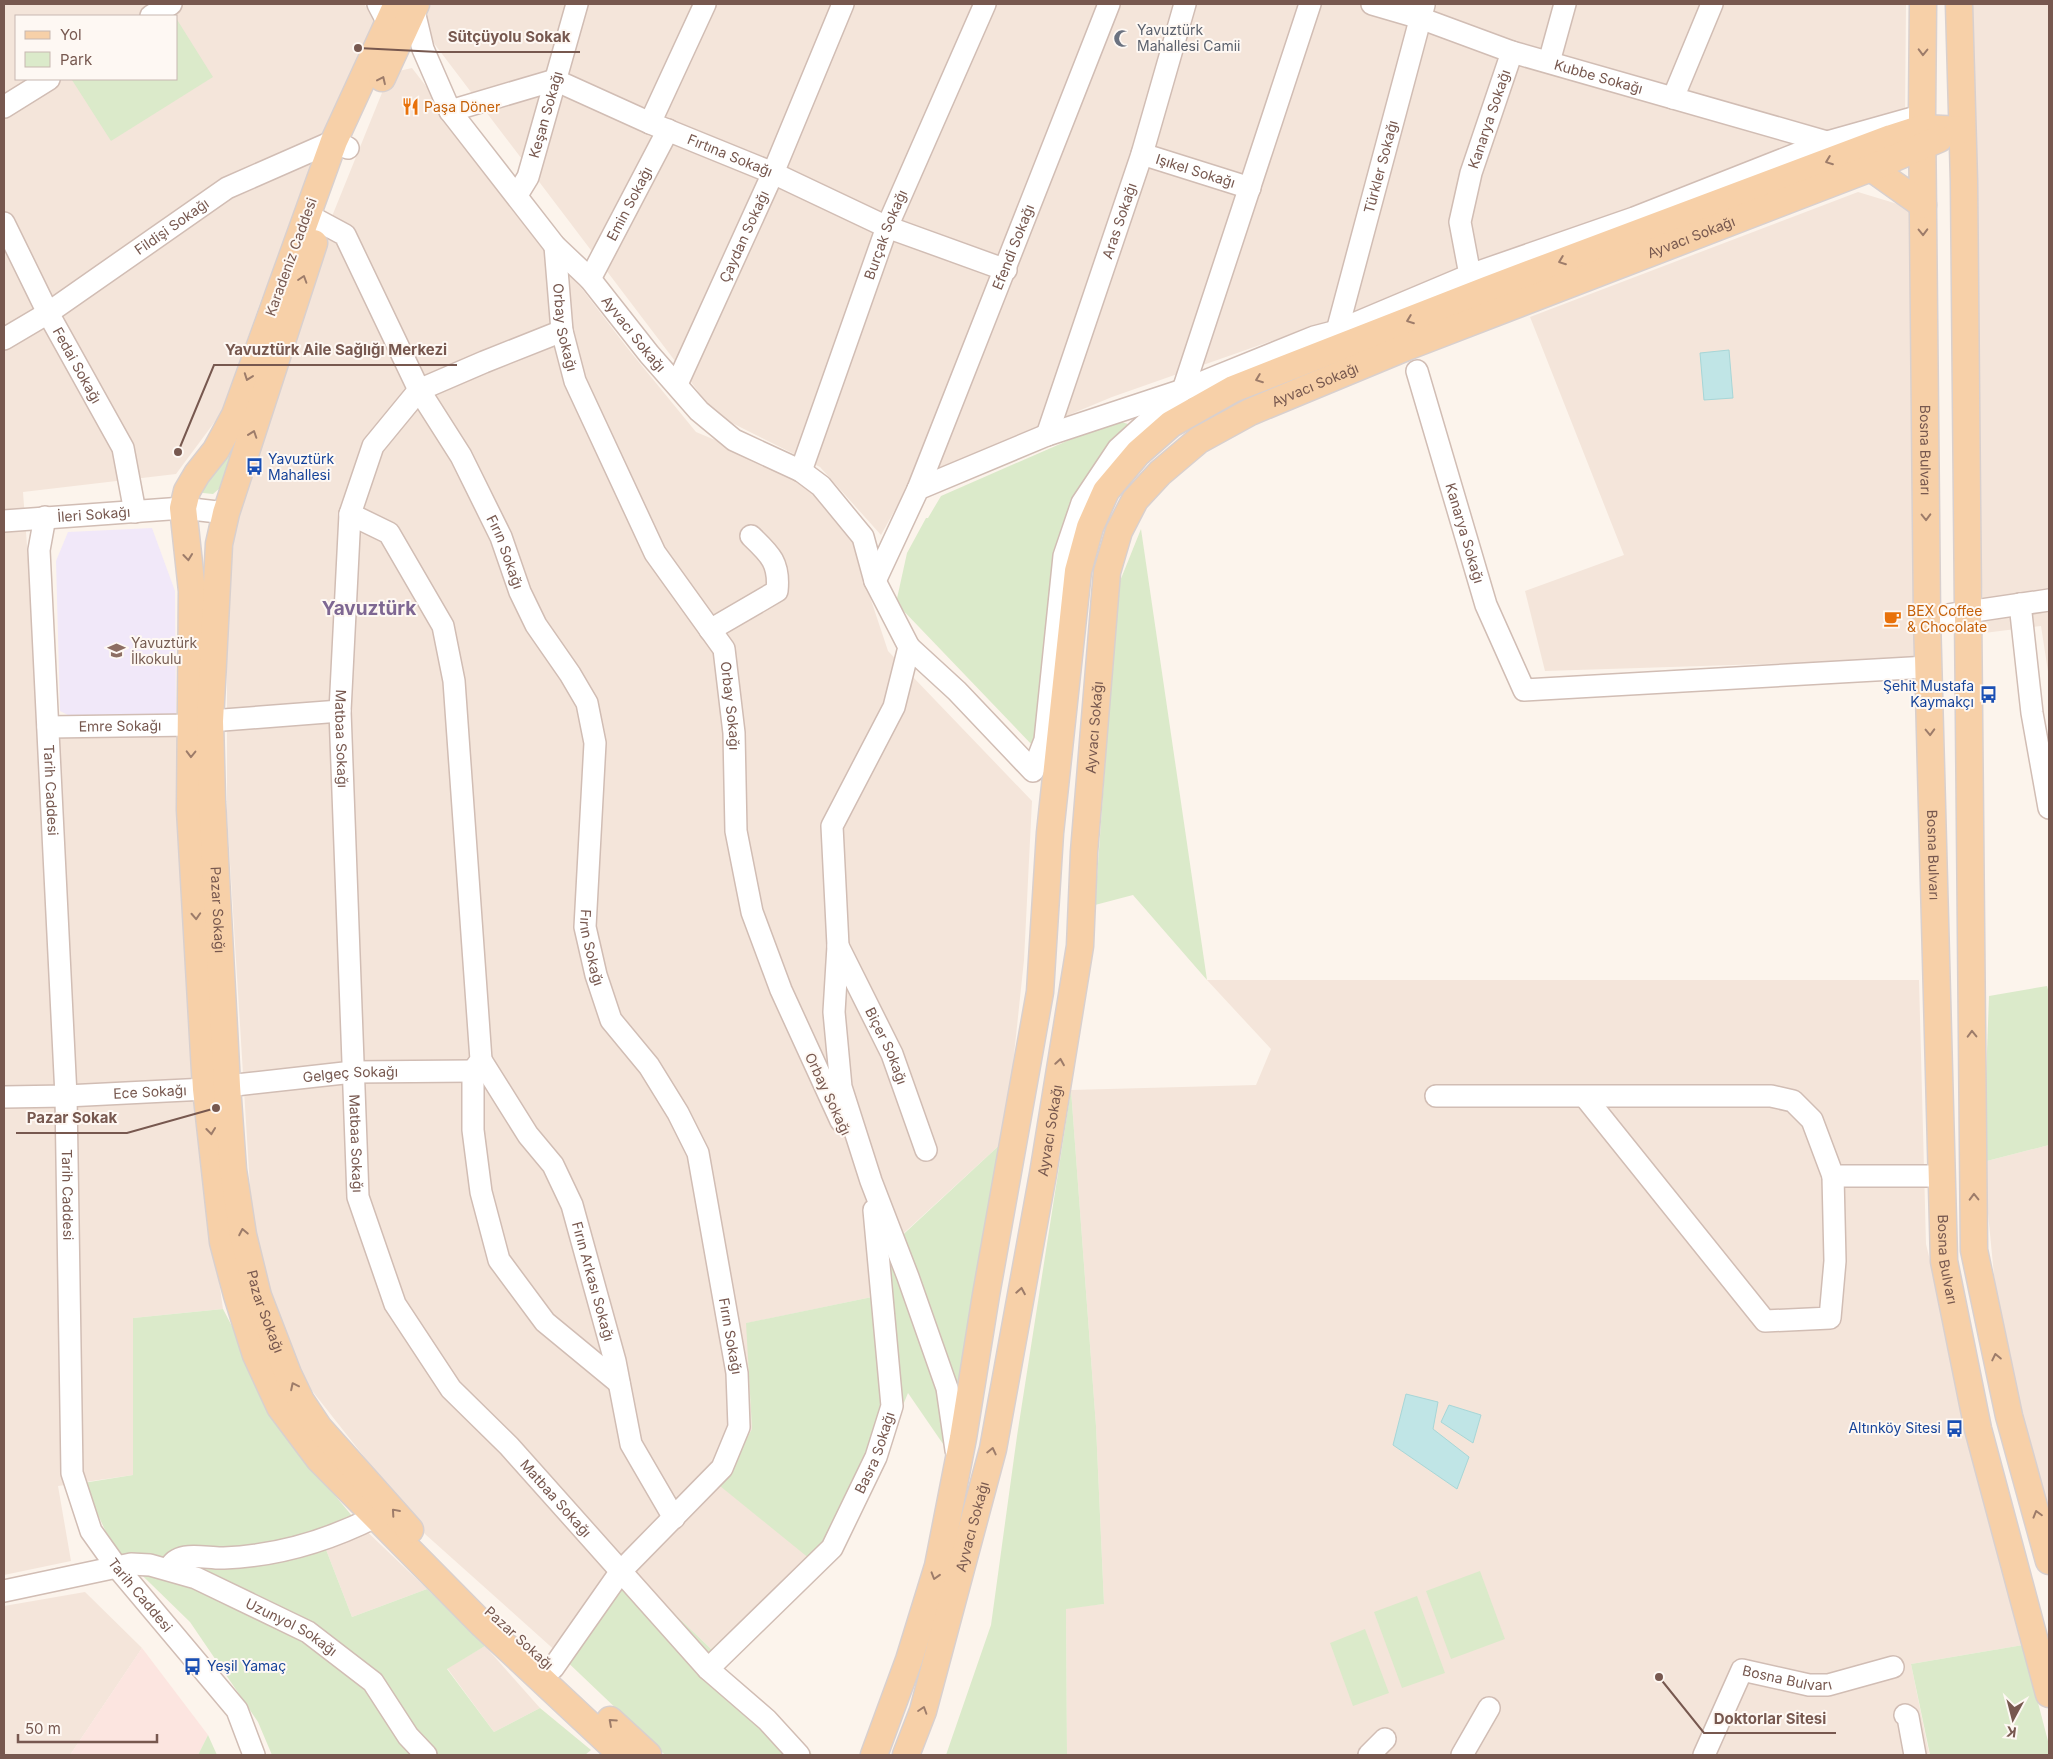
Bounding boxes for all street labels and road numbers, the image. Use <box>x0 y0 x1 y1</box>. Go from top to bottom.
street label: Kubbe Sokağı <box>1552 55 1645 97</box>
street label: Kanarya Sokağı <box>1464 67 1513 171</box>
street label: Keşan Sokağı <box>525 69 566 160</box>
street label: Türkler Sokağı <box>1360 118 1401 215</box>
street label: Fırtına Sokağı <box>685 130 775 180</box>
street label: Işıkel Sokağı <box>1154 150 1237 191</box>
street label: Emin Sokağı <box>603 164 655 243</box>
street label: Aras Sokağı <box>1098 181 1140 261</box>
street label: Burçak Sokağı <box>860 187 910 282</box>
street label: Çaydan Sokağı <box>715 188 772 285</box>
street label: Fildişi Sokağı <box>131 194 212 258</box>
street label: Karadeniz Caddesi <box>261 195 320 318</box>
street label: Efendi Sokağı <box>988 202 1037 292</box>
street label: Ayvacı Sokağı <box>1645 212 1737 261</box>
street label: Orbay Sokağı <box>550 282 581 373</box>
street label: Ayvacı Sokağı <box>598 292 669 375</box>
street label: Fedai Sokağı <box>50 324 105 406</box>
street label: Ayvacı Sokağı <box>1269 359 1361 410</box>
street label: Bosna Bulvarı <box>1917 405 1935 495</box>
street label: Kanarya Sokağı <box>1442 481 1488 585</box>
street label: İleri Sokağı <box>57 503 131 525</box>
street label: Fırın Sokağı <box>483 512 527 591</box>
street label: Orbay Sokağı <box>718 660 743 750</box>
street label: Ayvacı Sokağı <box>1081 681 1106 774</box>
street label: Matbaa Sokağı <box>332 689 352 788</box>
street label: Emre Sokağı <box>78 716 161 735</box>
street label: Tarih Caddesi <box>41 744 62 836</box>
street label: Bosna Bulvarı <box>1924 809 1943 900</box>
street label: Pazar Sokağı <box>207 866 229 953</box>
street label: Fırın Sokağı <box>577 909 608 988</box>
street label: Biçer Sokağı <box>862 1004 911 1087</box>
street label: Orbay Sokağı <box>802 1050 855 1138</box>
street label: Gelgeç Sokağı <box>302 1063 398 1086</box>
street label: Ece Sokağı <box>113 1081 187 1102</box>
street label: Ayvacı Sokağı <box>1034 1083 1065 1177</box>
street label: Matbaa Sokağı <box>346 1094 367 1193</box>
street label: Tarih Caddesi <box>59 1149 77 1241</box>
street label: Bosna Bulvarı <box>1935 1214 1962 1306</box>
street label: Fırın Arkası Sokağı <box>569 1220 618 1343</box>
street label: Pazar Sokağı <box>244 1268 288 1355</box>
street label: Fırın Sokağı <box>716 1296 746 1376</box>
street label: Basra Sokağı <box>851 1410 898 1496</box>
street label: Matbaa Sokağı <box>517 1456 595 1540</box>
street label: Ayvacı Sokağı <box>952 1480 992 1573</box>
street label: Tarih Caddesi <box>105 1554 176 1635</box>
street label: Uzunyol Sokağı <box>243 1594 341 1659</box>
street label: Pazar Sokağı <box>482 1602 557 1673</box>
street label: Bosna Bulvarı <box>1741 1661 1834 1693</box>

